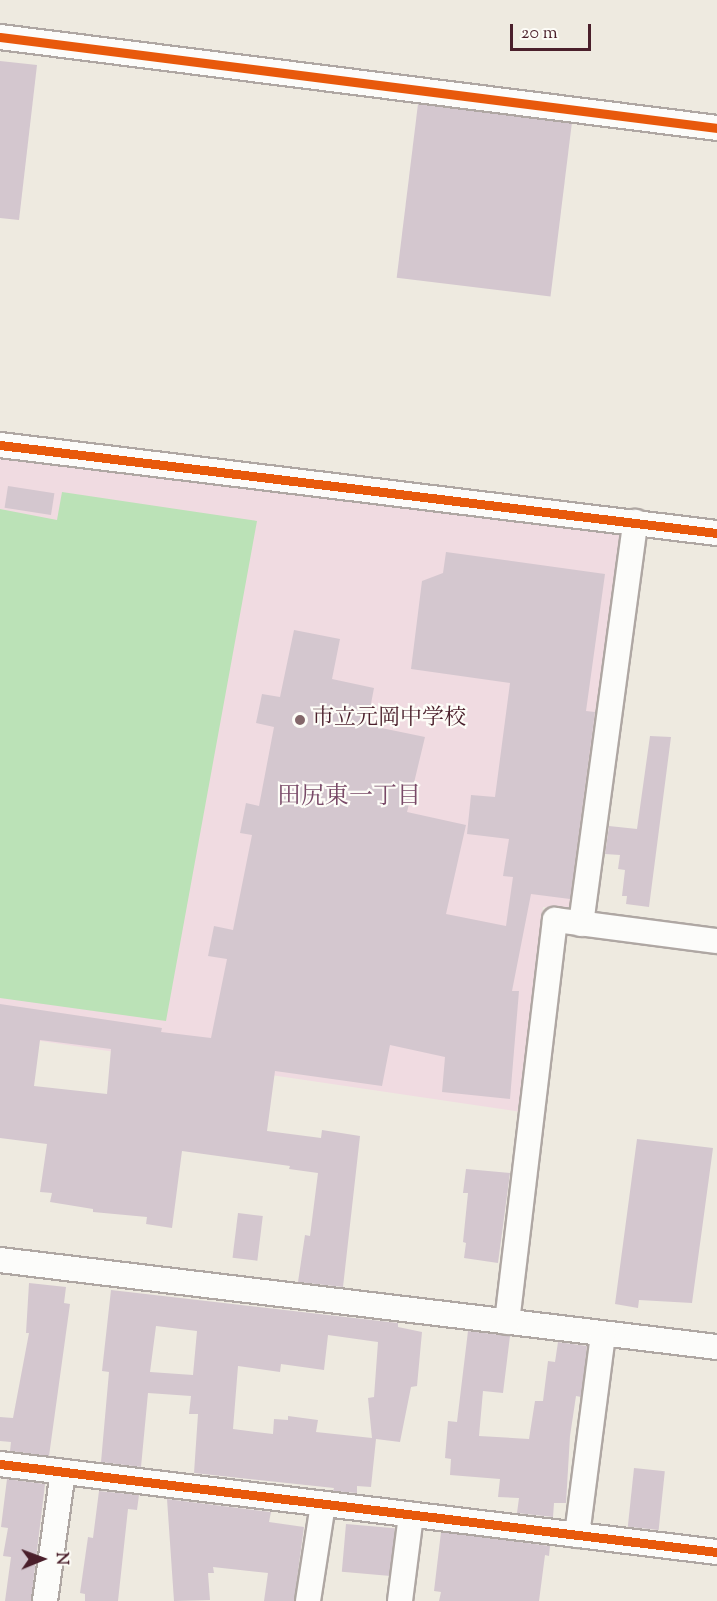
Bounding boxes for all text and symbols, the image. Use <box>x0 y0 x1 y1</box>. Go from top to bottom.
scale bar <box>513 12 594 50</box>
text: 20 m <box>521 21 558 47</box>
place label: 市立元岡中学校 <box>312 707 466 733</box>
marker: 市立元岡中学校 <box>293 713 307 727</box>
district label: 田尻東一丁目 <box>277 784 421 812</box>
north arrow <box>12 1529 72 1589</box>
text: N <box>49 1552 72 1565</box>

